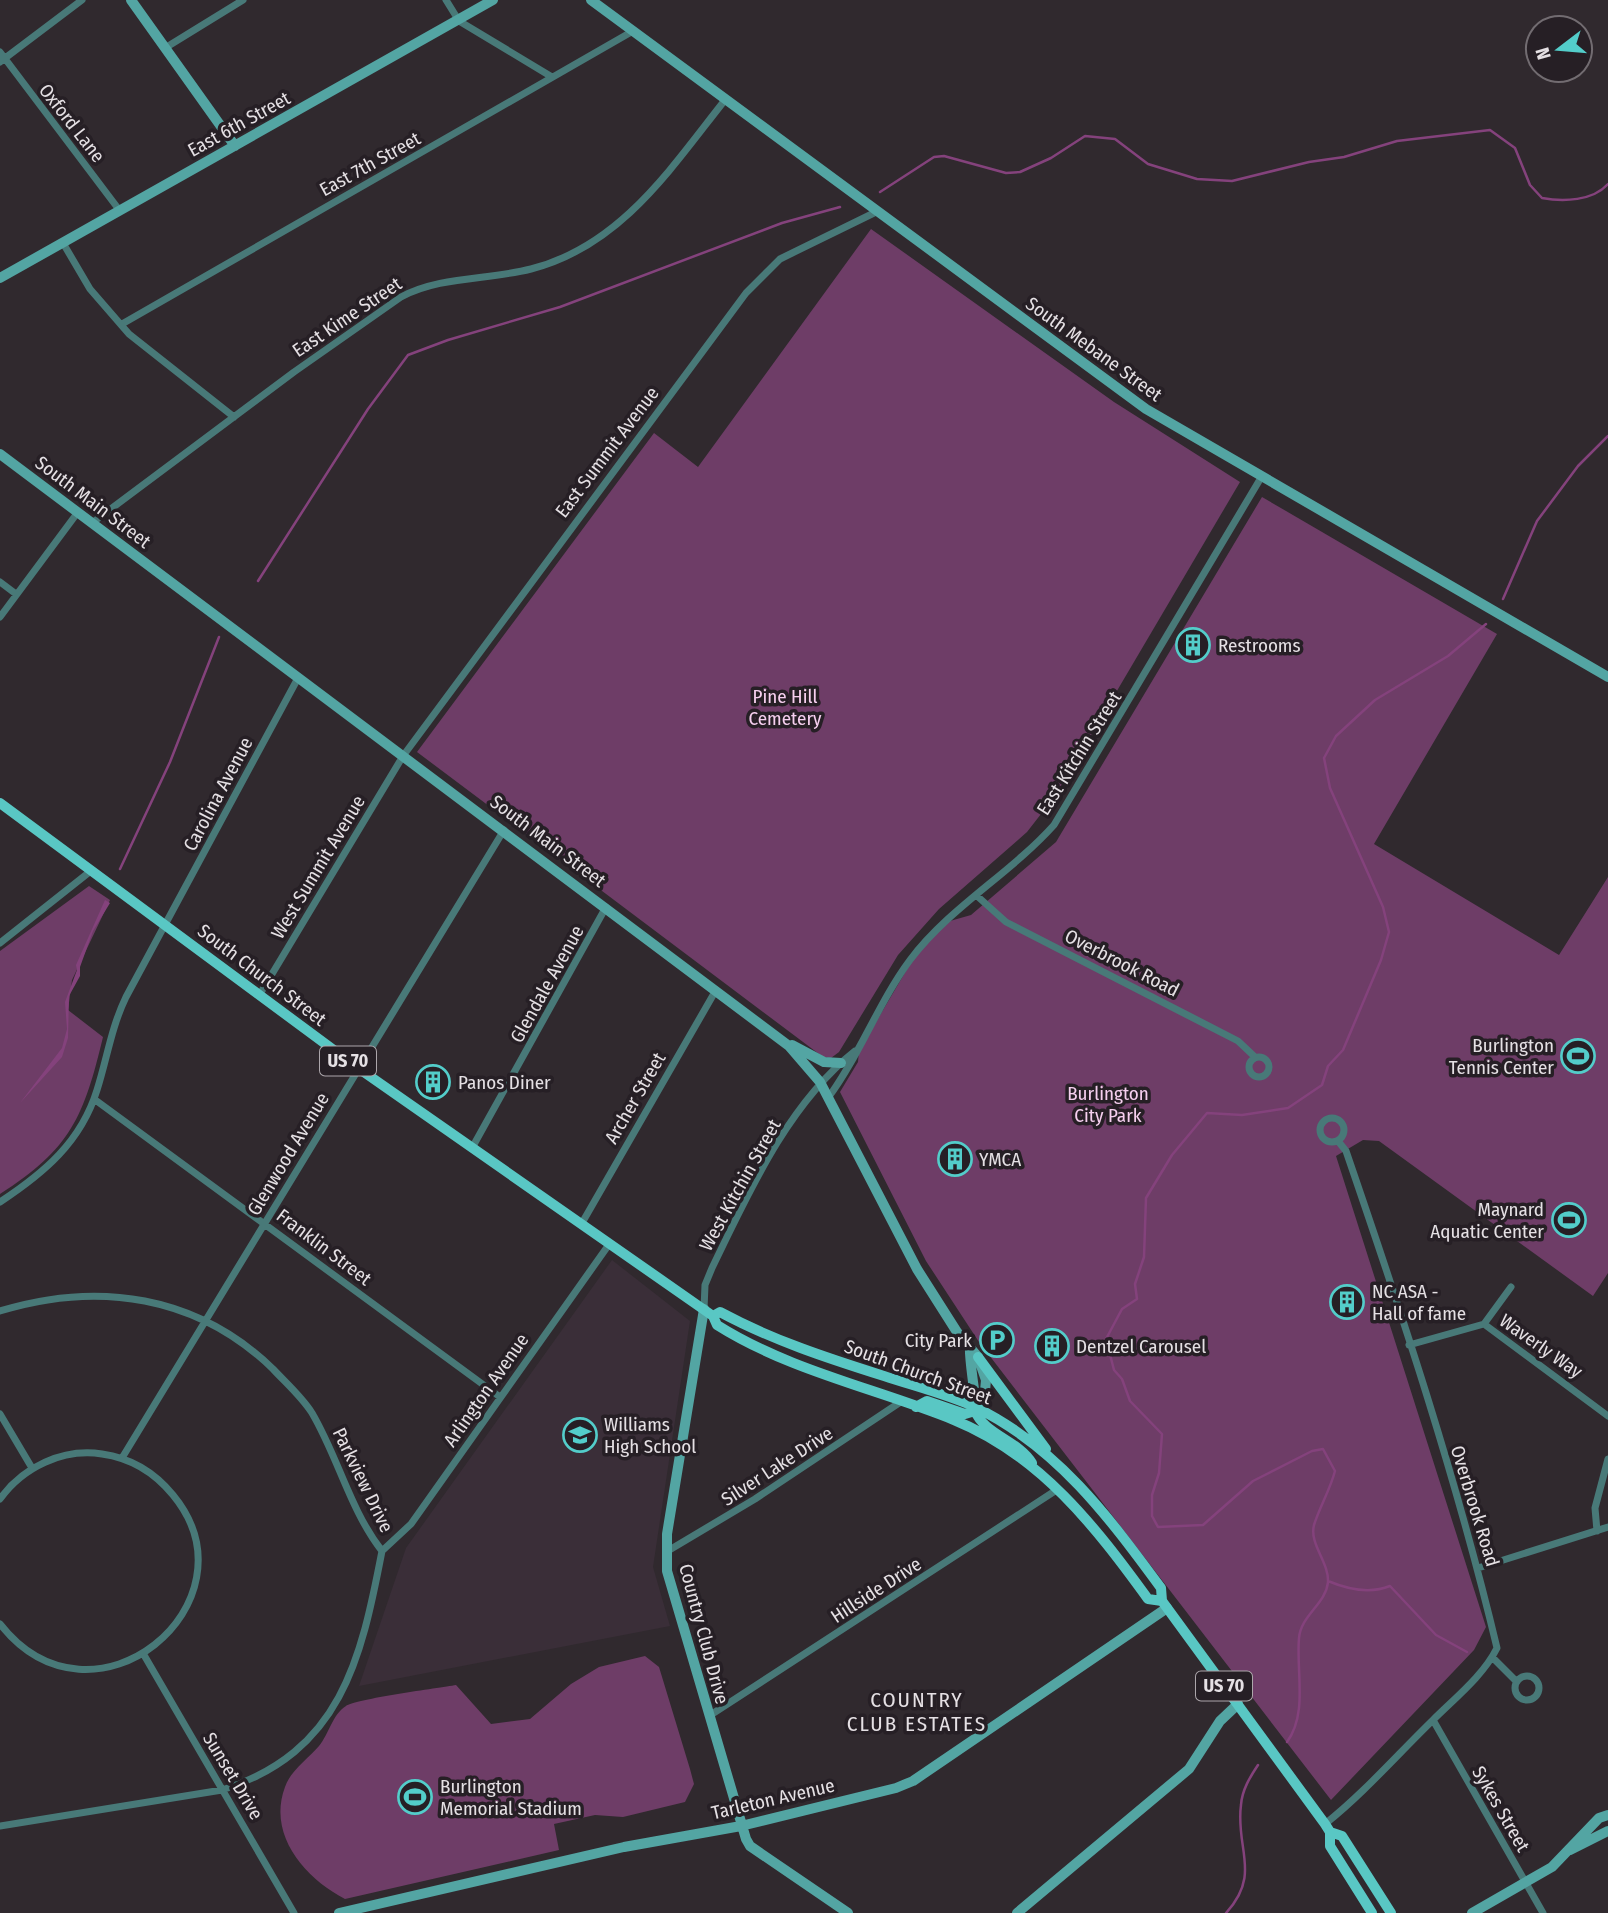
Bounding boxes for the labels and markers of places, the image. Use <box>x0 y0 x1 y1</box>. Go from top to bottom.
building icon: Restrooms <box>1174 626 1212 664</box>
place label: Restrooms <box>1218 634 1301 657</box>
place label: Burlington Tennis Center <box>1449 1034 1554 1079</box>
sports icon: Burlington Tennis Center <box>1559 1037 1597 1075</box>
building icon: Panos Diner <box>414 1063 452 1101</box>
place label: Panos Diner <box>458 1071 551 1094</box>
building icon: YMCA <box>936 1140 974 1178</box>
place label: YMCA <box>979 1148 1021 1171</box>
place label: Maynard Aquatic Center <box>1430 1198 1544 1243</box>
sports icon: Maynard Aquatic Center <box>1550 1201 1588 1239</box>
place label: NC ASA - Hall of fame <box>1372 1280 1466 1325</box>
building icon: NC ASA - Hall of fame <box>1328 1283 1366 1321</box>
parking icon: City Park <box>978 1321 1016 1359</box>
building icon: Dentzel Carousel <box>1033 1327 1071 1365</box>
place label: City Park <box>905 1329 972 1352</box>
place label: Dentzel Carousel <box>1076 1335 1206 1358</box>
place label: Williams High School <box>604 1413 696 1458</box>
school or university icon: Williams High School <box>561 1416 599 1454</box>
place label: Burlington Memorial Stadium <box>440 1775 582 1820</box>
sports icon: Burlington Memorial Stadium <box>396 1778 434 1816</box>

